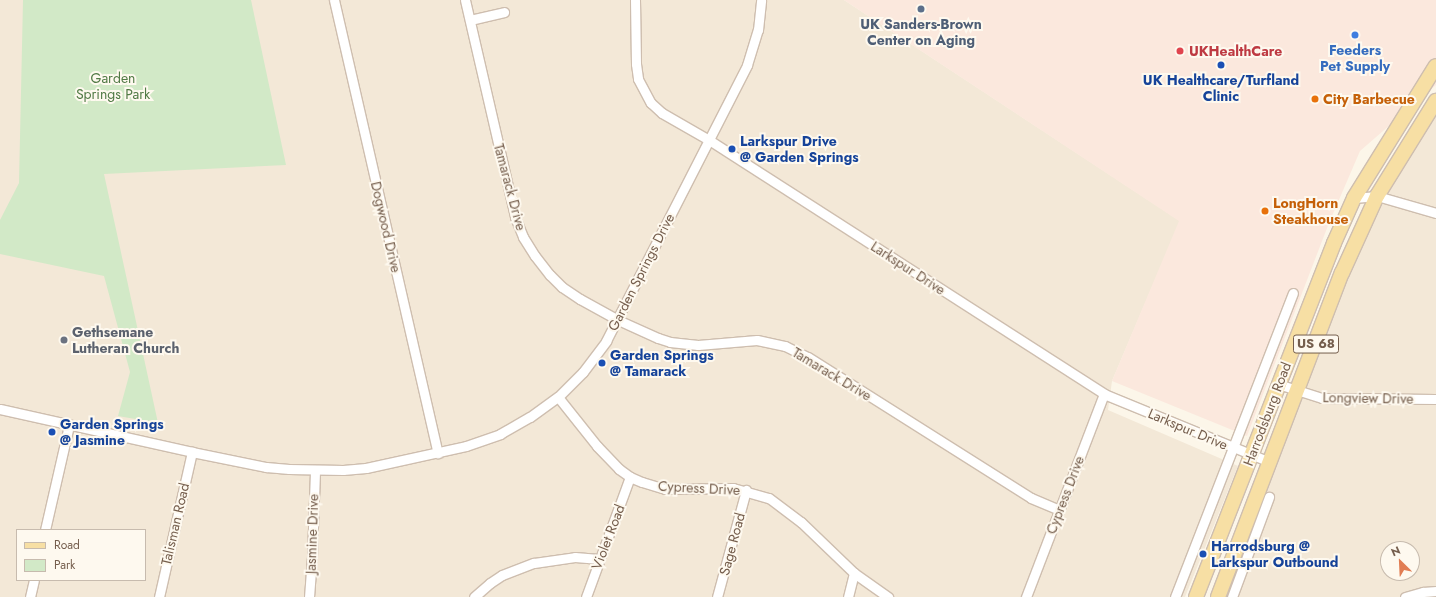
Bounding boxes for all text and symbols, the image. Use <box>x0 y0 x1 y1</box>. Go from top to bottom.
marker: UK Sanders-Brown Center on Aging <box>916 4 926 14</box>
place label: UK Sanders-Brown Center on Aging <box>860 16 982 48</box>
marker: Feeders Pet Supply <box>1350 30 1360 40</box>
place label: Feeders Pet Supply <box>1320 42 1390 74</box>
place label: UKHealthCare <box>1189 43 1282 59</box>
marker: UKHealthCare <box>1174 45 1186 57</box>
marker: UK Healthcare/Turfland Clinic <box>1216 60 1226 70</box>
park label: Garden Springs Park <box>76 70 150 102</box>
place label: UK Healthcare/Turfland Clinic <box>1143 72 1299 104</box>
place label: City Barbecue <box>1323 91 1415 107</box>
marker: City Barbecue <box>1310 94 1320 104</box>
place label: Larkspur Drive @ Garden Springs <box>740 133 859 166</box>
street label: Tamarack Drive <box>490 142 530 232</box>
marker: Larkspur Drive @ Garden Springs <box>727 144 737 154</box>
street label: Dogwood Drive <box>367 180 405 274</box>
place label: LongHorn Steakhouse <box>1273 195 1349 228</box>
marker: LongHorn Steakhouse <box>1260 206 1270 216</box>
street label: Garden Springs Drive <box>604 210 678 334</box>
street label: Larkspur Drive <box>868 238 948 298</box>
place label: Gethsemane Lutheran Church <box>72 324 179 356</box>
road number: US 68 <box>1293 333 1339 355</box>
marker: Gethsemane Lutheran Church <box>59 335 69 345</box>
street label: Tamarack Drive <box>789 344 875 404</box>
place label: Garden Springs @ Tamarack <box>610 347 714 380</box>
marker: Garden Springs @ Tamarack <box>597 358 607 368</box>
street label: Harrodsburg Road <box>1240 360 1294 468</box>
street label: Longview Drive <box>1322 389 1414 407</box>
street label: Larkspur Drive <box>1146 405 1230 453</box>
place label: Garden Springs @ Jasmine <box>60 416 164 448</box>
marker: Garden Springs @ Jasmine <box>47 427 57 437</box>
street label: Cypress Drive <box>1042 454 1088 536</box>
street label: Cypress Drive <box>658 477 740 499</box>
street label: Talisman Road <box>157 481 193 567</box>
street label: Jasmine Drive <box>302 494 322 574</box>
street label: Violet Road <box>588 502 628 572</box>
street label: Sage Road <box>716 511 748 577</box>
legend <box>16 529 146 581</box>
text: Road <box>54 536 80 554</box>
place label: Harrodsburg @ Larkspur Outbound <box>1211 538 1338 570</box>
north arrow <box>1380 541 1420 581</box>
text: N <box>1388 542 1403 560</box>
marker: Harrodsburg @ Larkspur Outbound <box>1198 549 1208 559</box>
text: Park <box>54 556 75 574</box>

